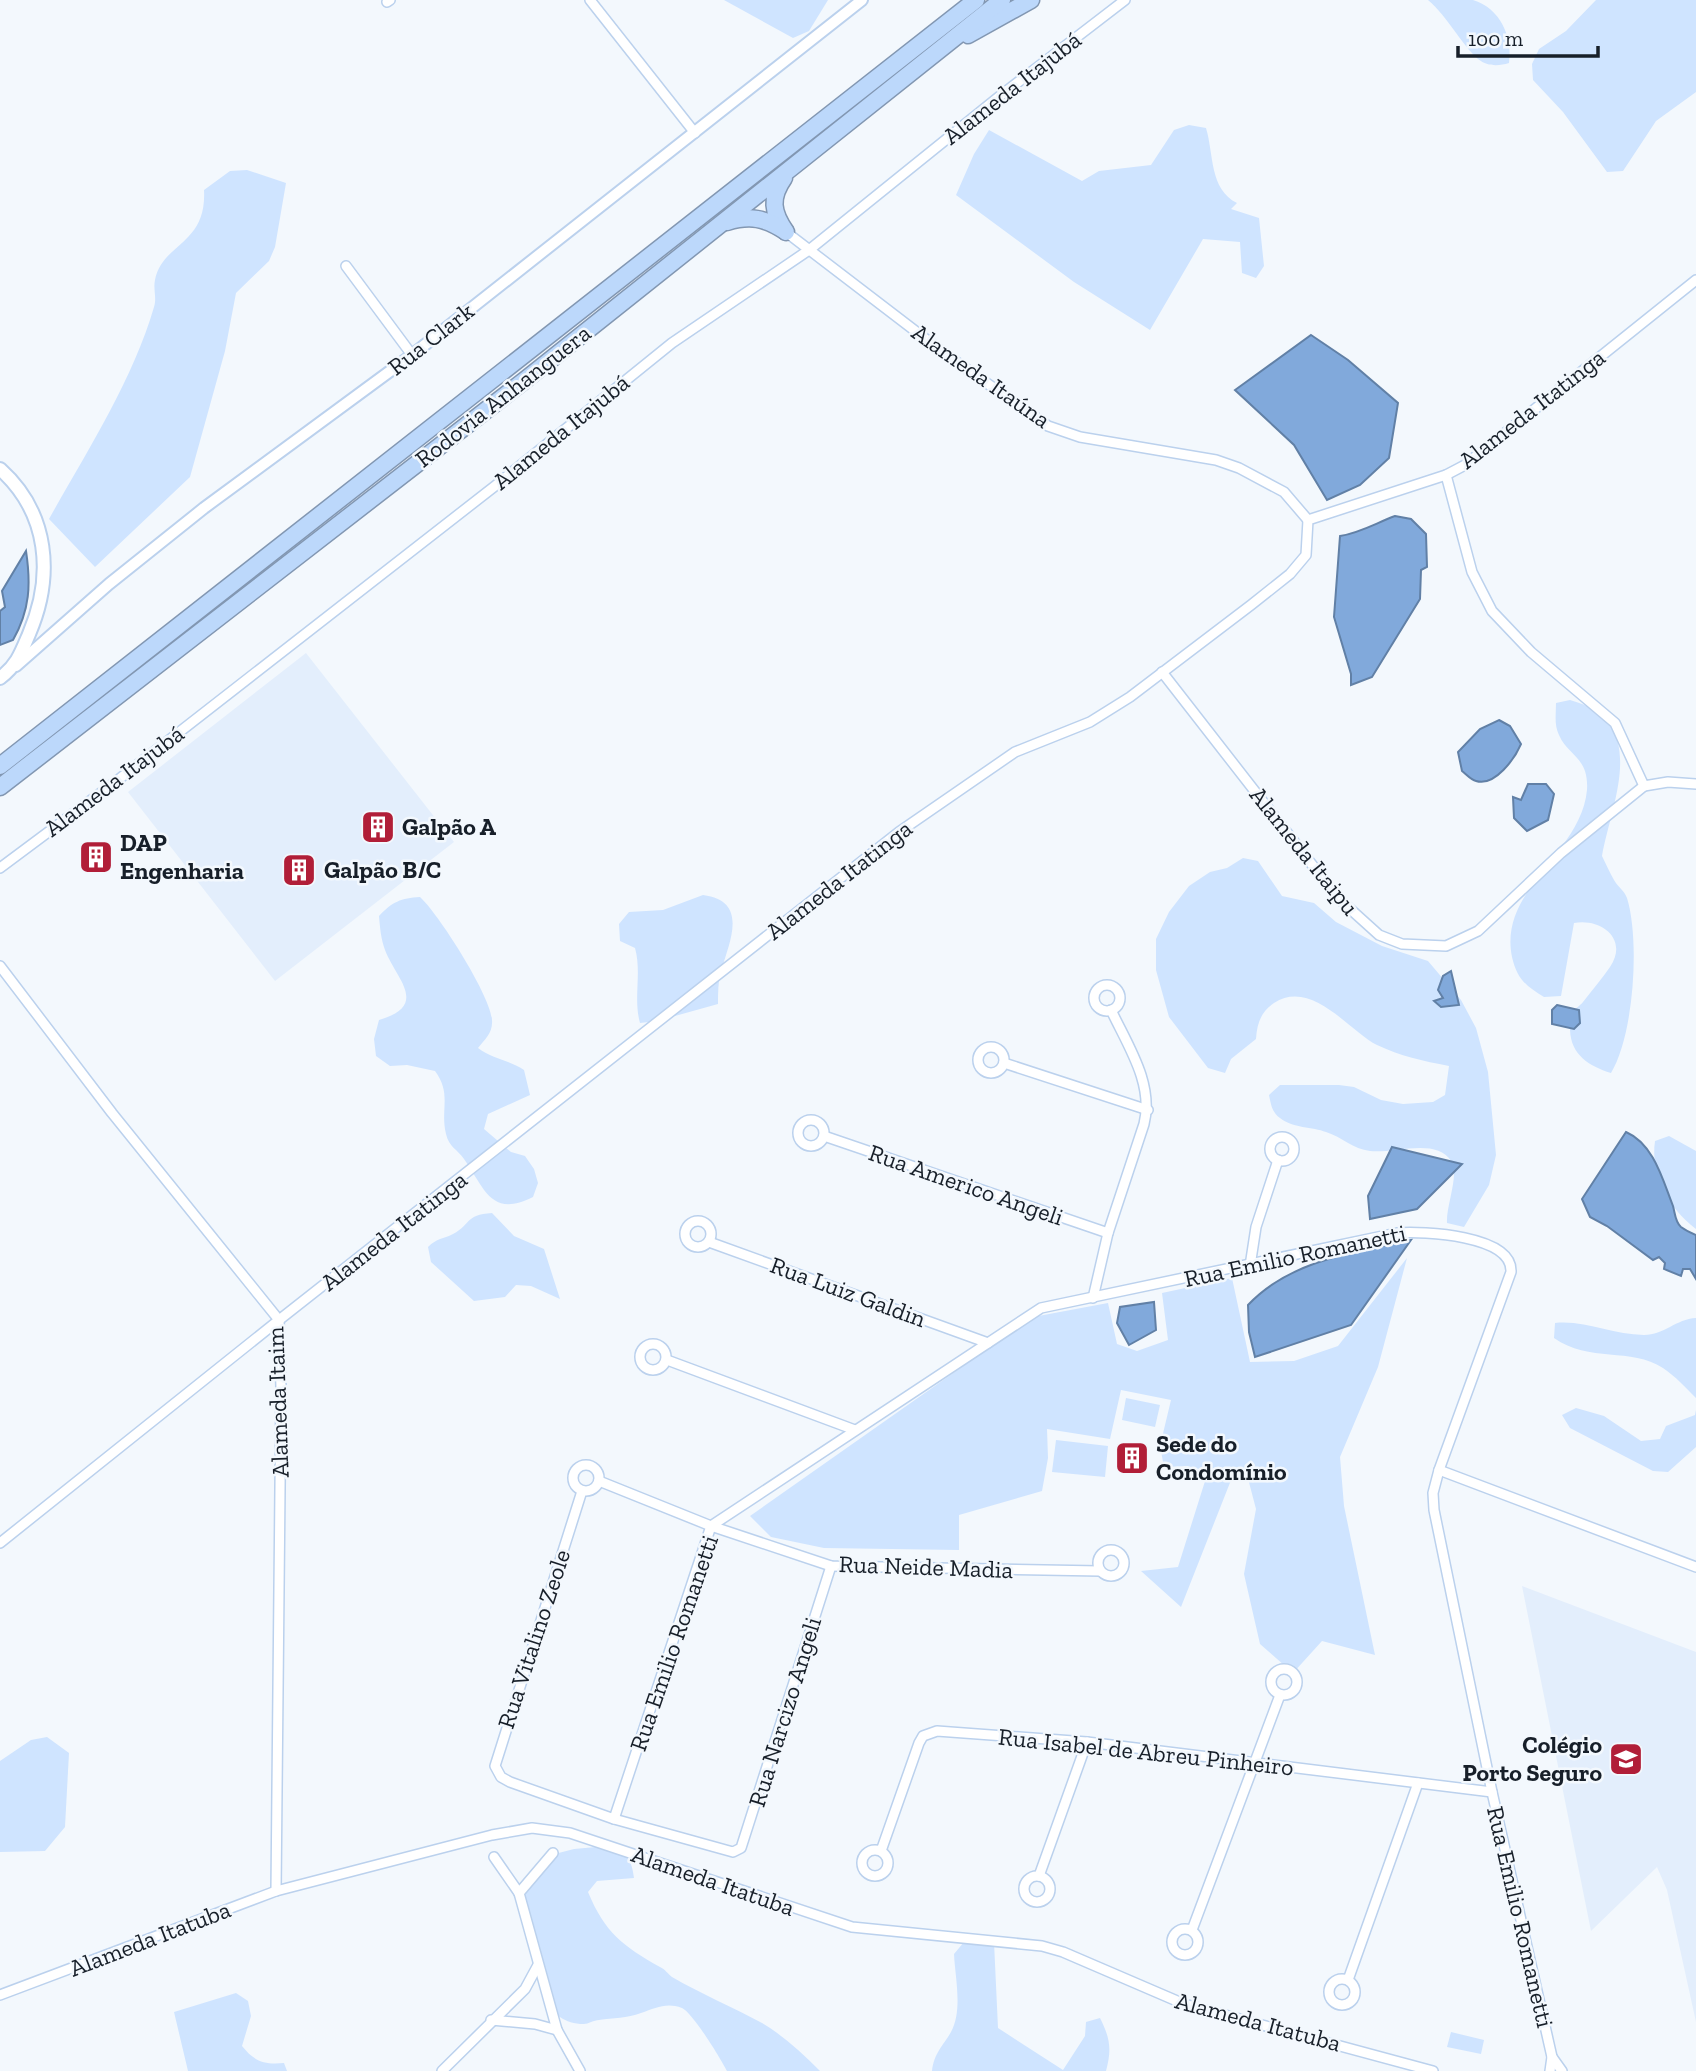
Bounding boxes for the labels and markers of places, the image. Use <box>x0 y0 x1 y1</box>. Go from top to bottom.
building icon: Galpão A <box>359 808 397 846</box>
place label: Galpão A <box>402 812 497 841</box>
place label: DAP Engenharia <box>120 828 244 885</box>
building icon: DAP Engenharia <box>77 838 115 876</box>
building icon: Galpão B/C <box>280 851 318 889</box>
place label: Galpão B/C <box>324 855 441 884</box>
place label: Sede do Condomínio <box>1156 1429 1287 1486</box>
building icon: Sede do Condomínio <box>1113 1439 1151 1477</box>
place label: Colégio Porto Seguro <box>1463 1730 1602 1787</box>
school or university icon: Colégio Porto Seguro <box>1607 1740 1645 1778</box>

